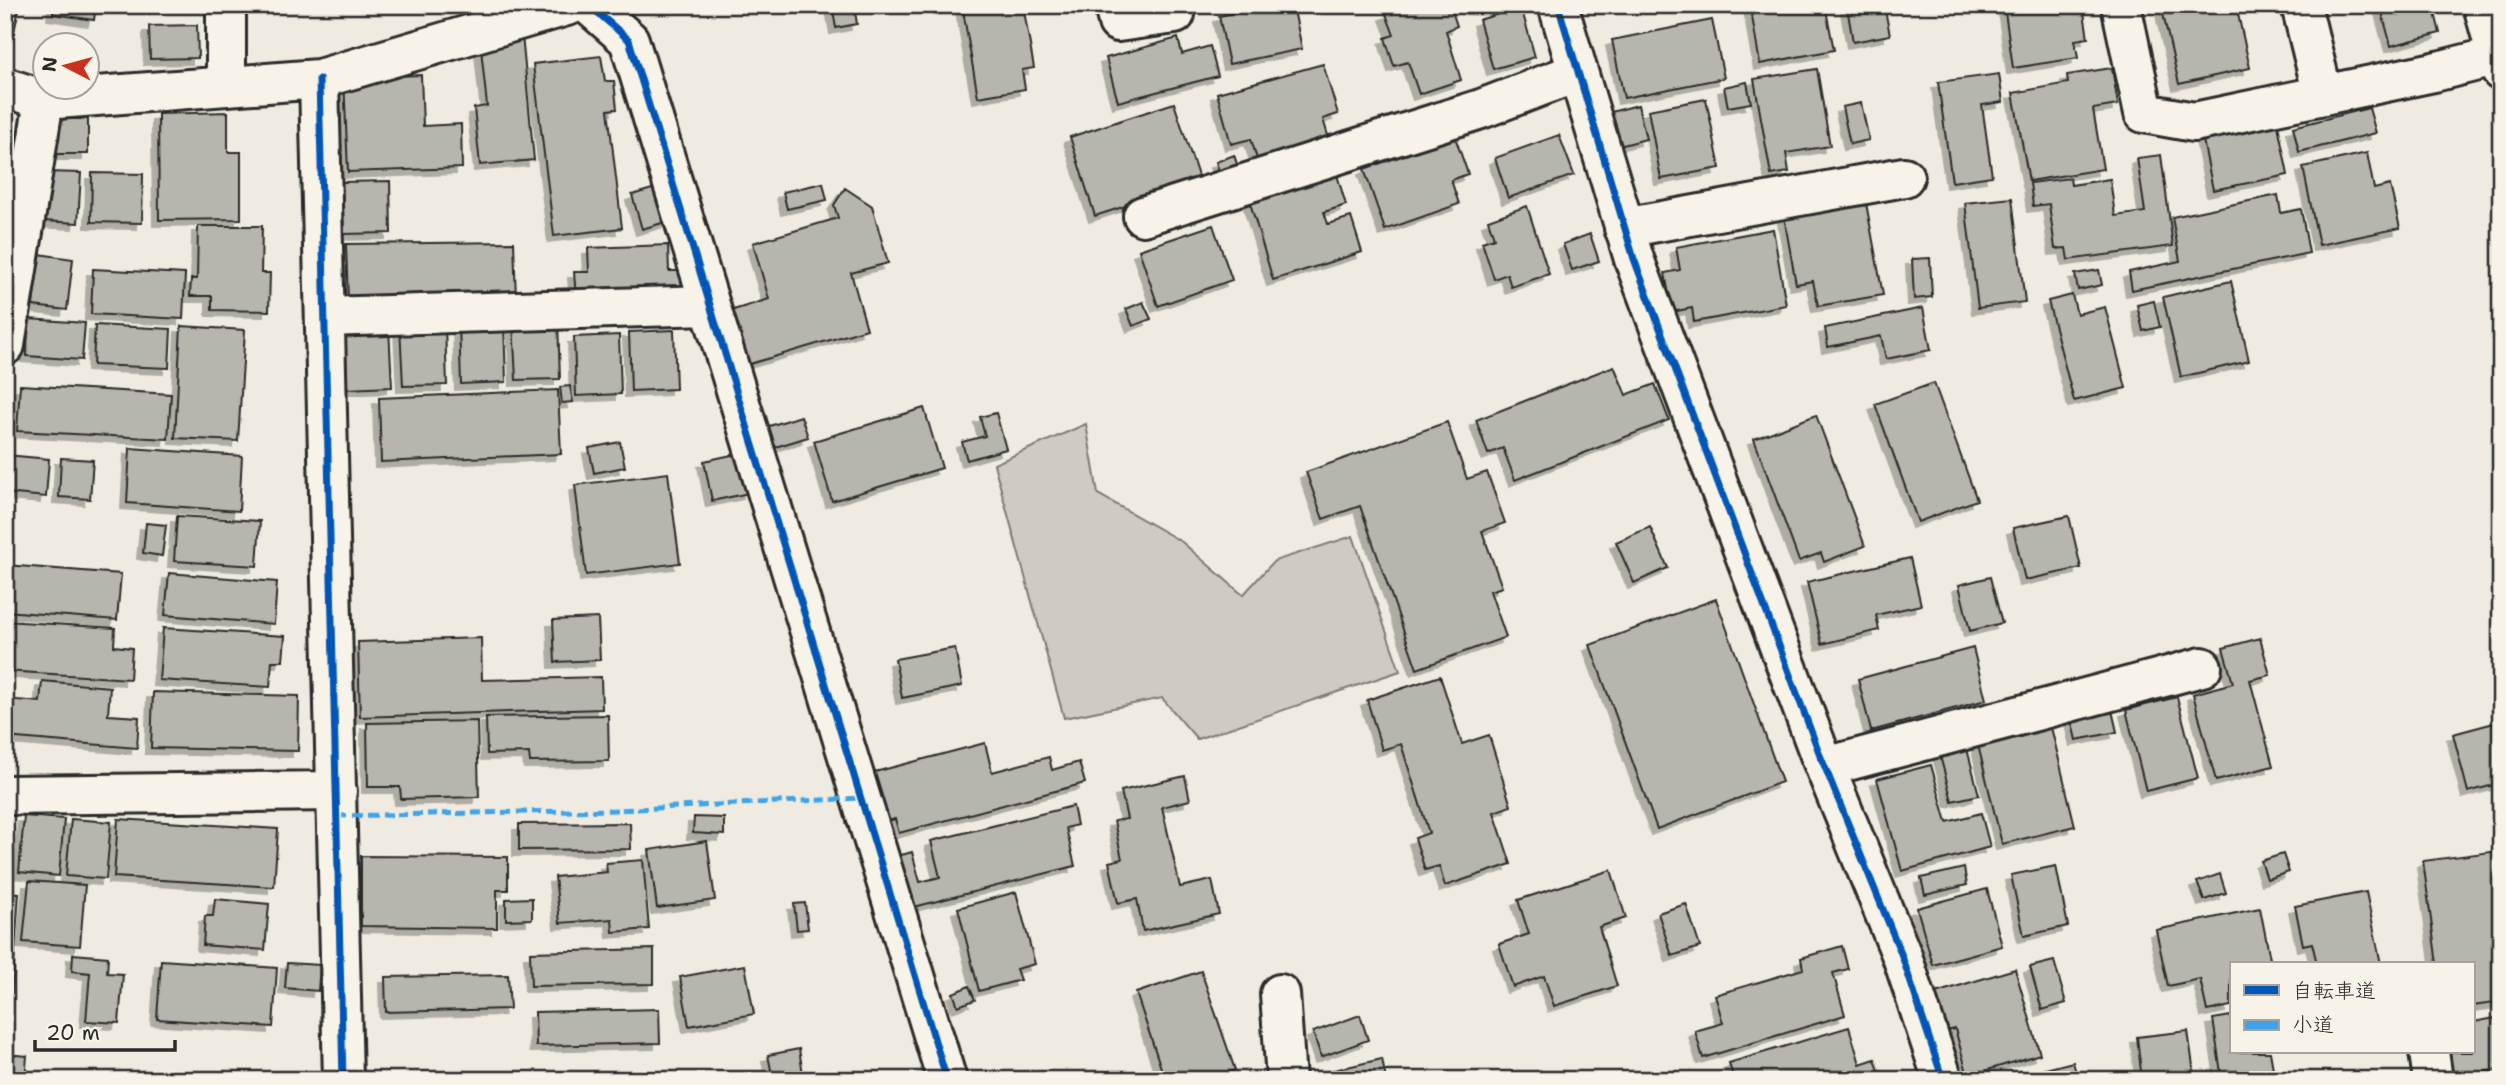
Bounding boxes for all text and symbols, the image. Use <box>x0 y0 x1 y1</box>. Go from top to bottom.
north arrow <box>32 32 102 102</box>
text: N <box>36 55 63 73</box>
legend <box>2230 962 2474 1054</box>
text: 自転車道 <box>2292 977 2376 1005</box>
scale bar <box>35 1008 175 1052</box>
text: 小道 <box>2292 1011 2334 1039</box>
text: 20 m <box>46 1019 100 1047</box>

